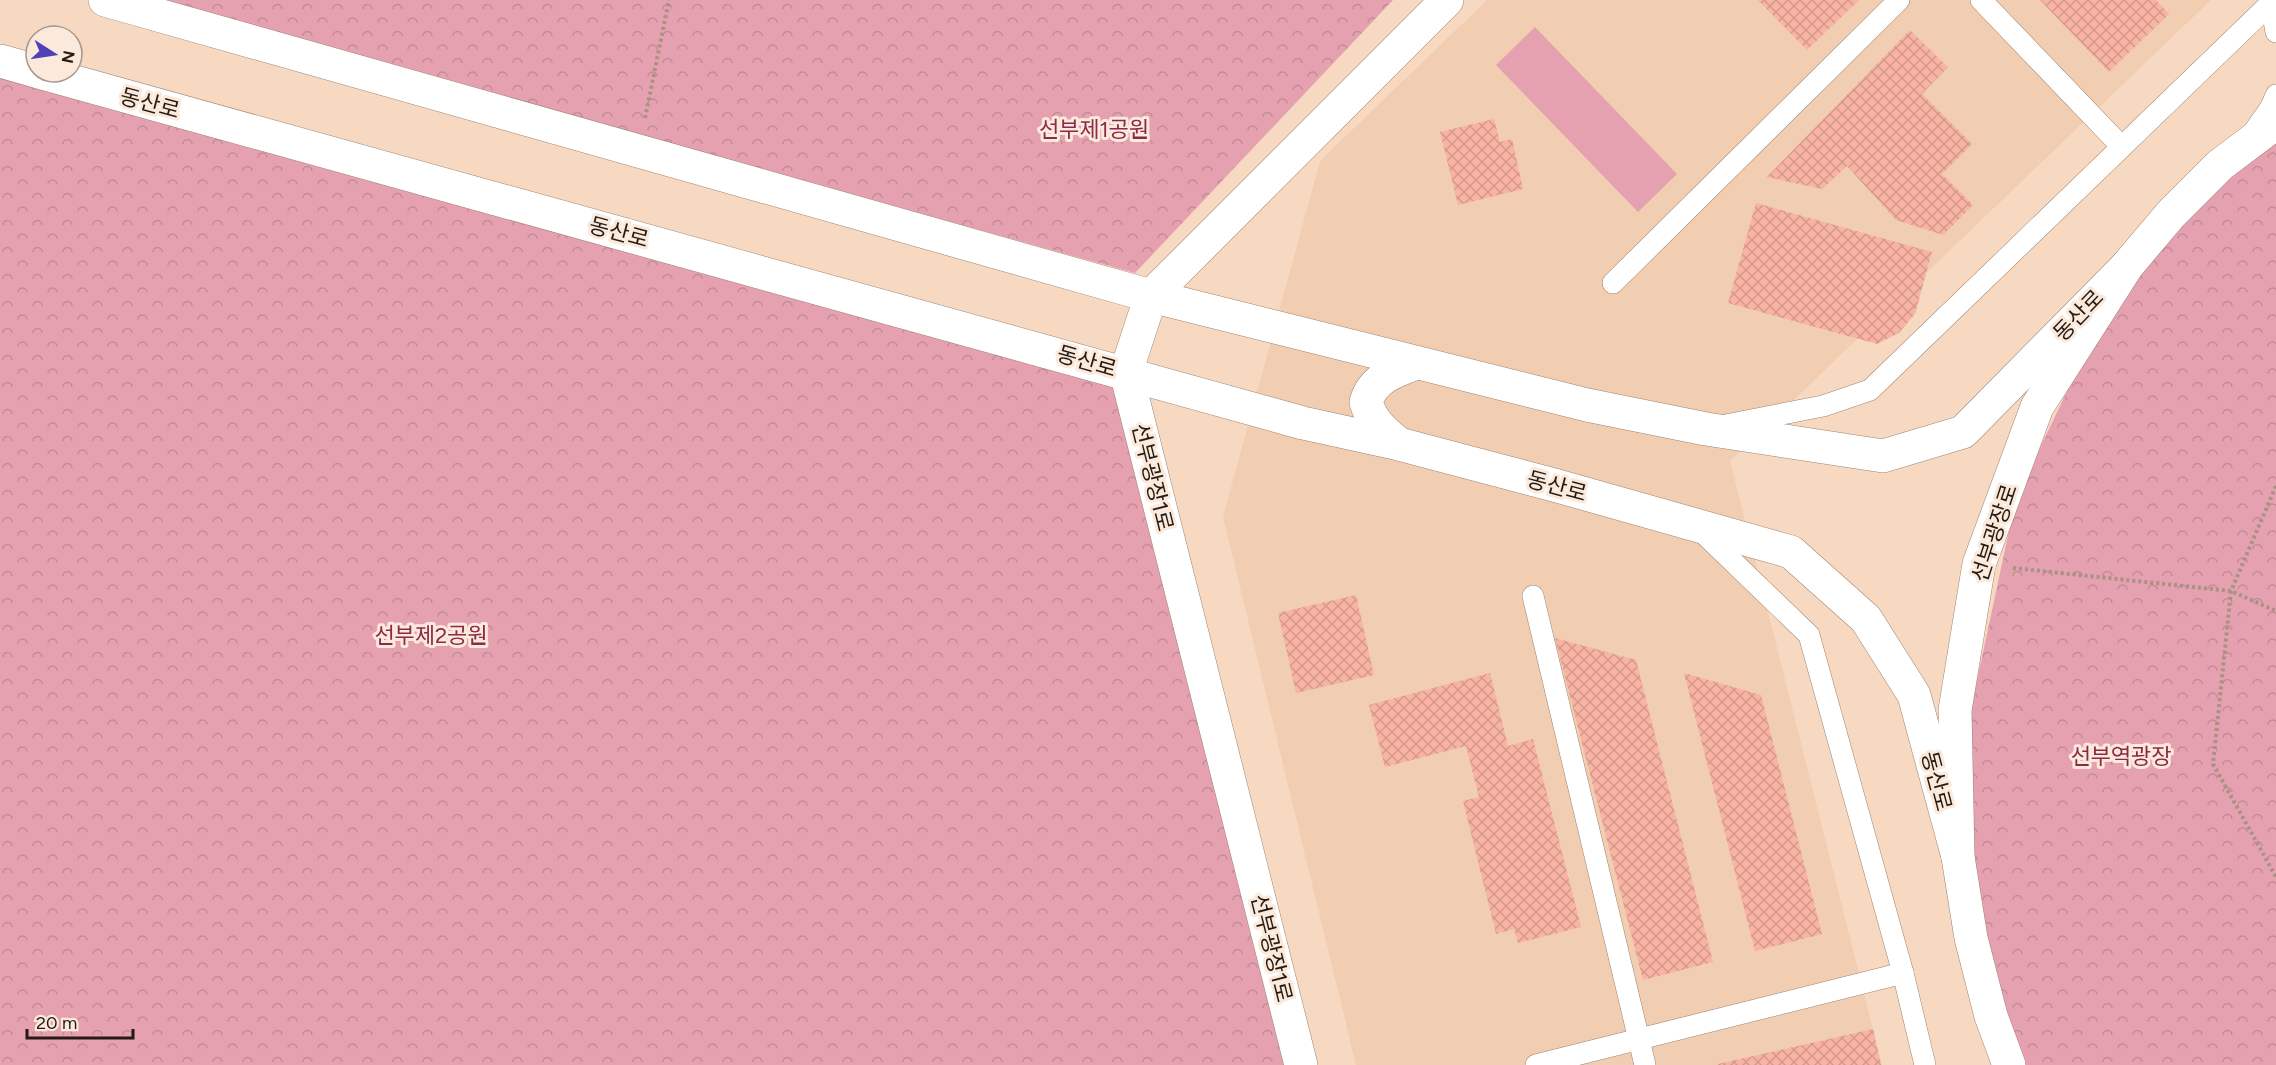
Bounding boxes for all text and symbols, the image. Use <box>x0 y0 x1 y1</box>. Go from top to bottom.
north arrow <box>24 24 84 84</box>
text: N <box>58 49 79 65</box>
street label: 동산로 <box>117 83 183 124</box>
park label: 선부제1공원 <box>1039 116 1149 143</box>
street label: 동산로 <box>586 212 652 253</box>
street label: 동산로 <box>2048 284 2109 347</box>
street label: 동산로 <box>1054 340 1120 383</box>
street label: 선부광장1로 <box>1126 420 1179 534</box>
street label: 동산로 <box>1524 466 1590 507</box>
street label: 선부광장로 <box>1966 481 2023 585</box>
park label: 선부제2공원 <box>374 622 488 649</box>
park label: 선부역광장 <box>2070 743 2172 770</box>
street label: 동산로 <box>1916 748 1957 814</box>
street label: 선부광장1로 <box>1245 891 1298 1005</box>
scale bar <box>27 1002 134 1040</box>
text: 20 m <box>36 1012 77 1034</box>

